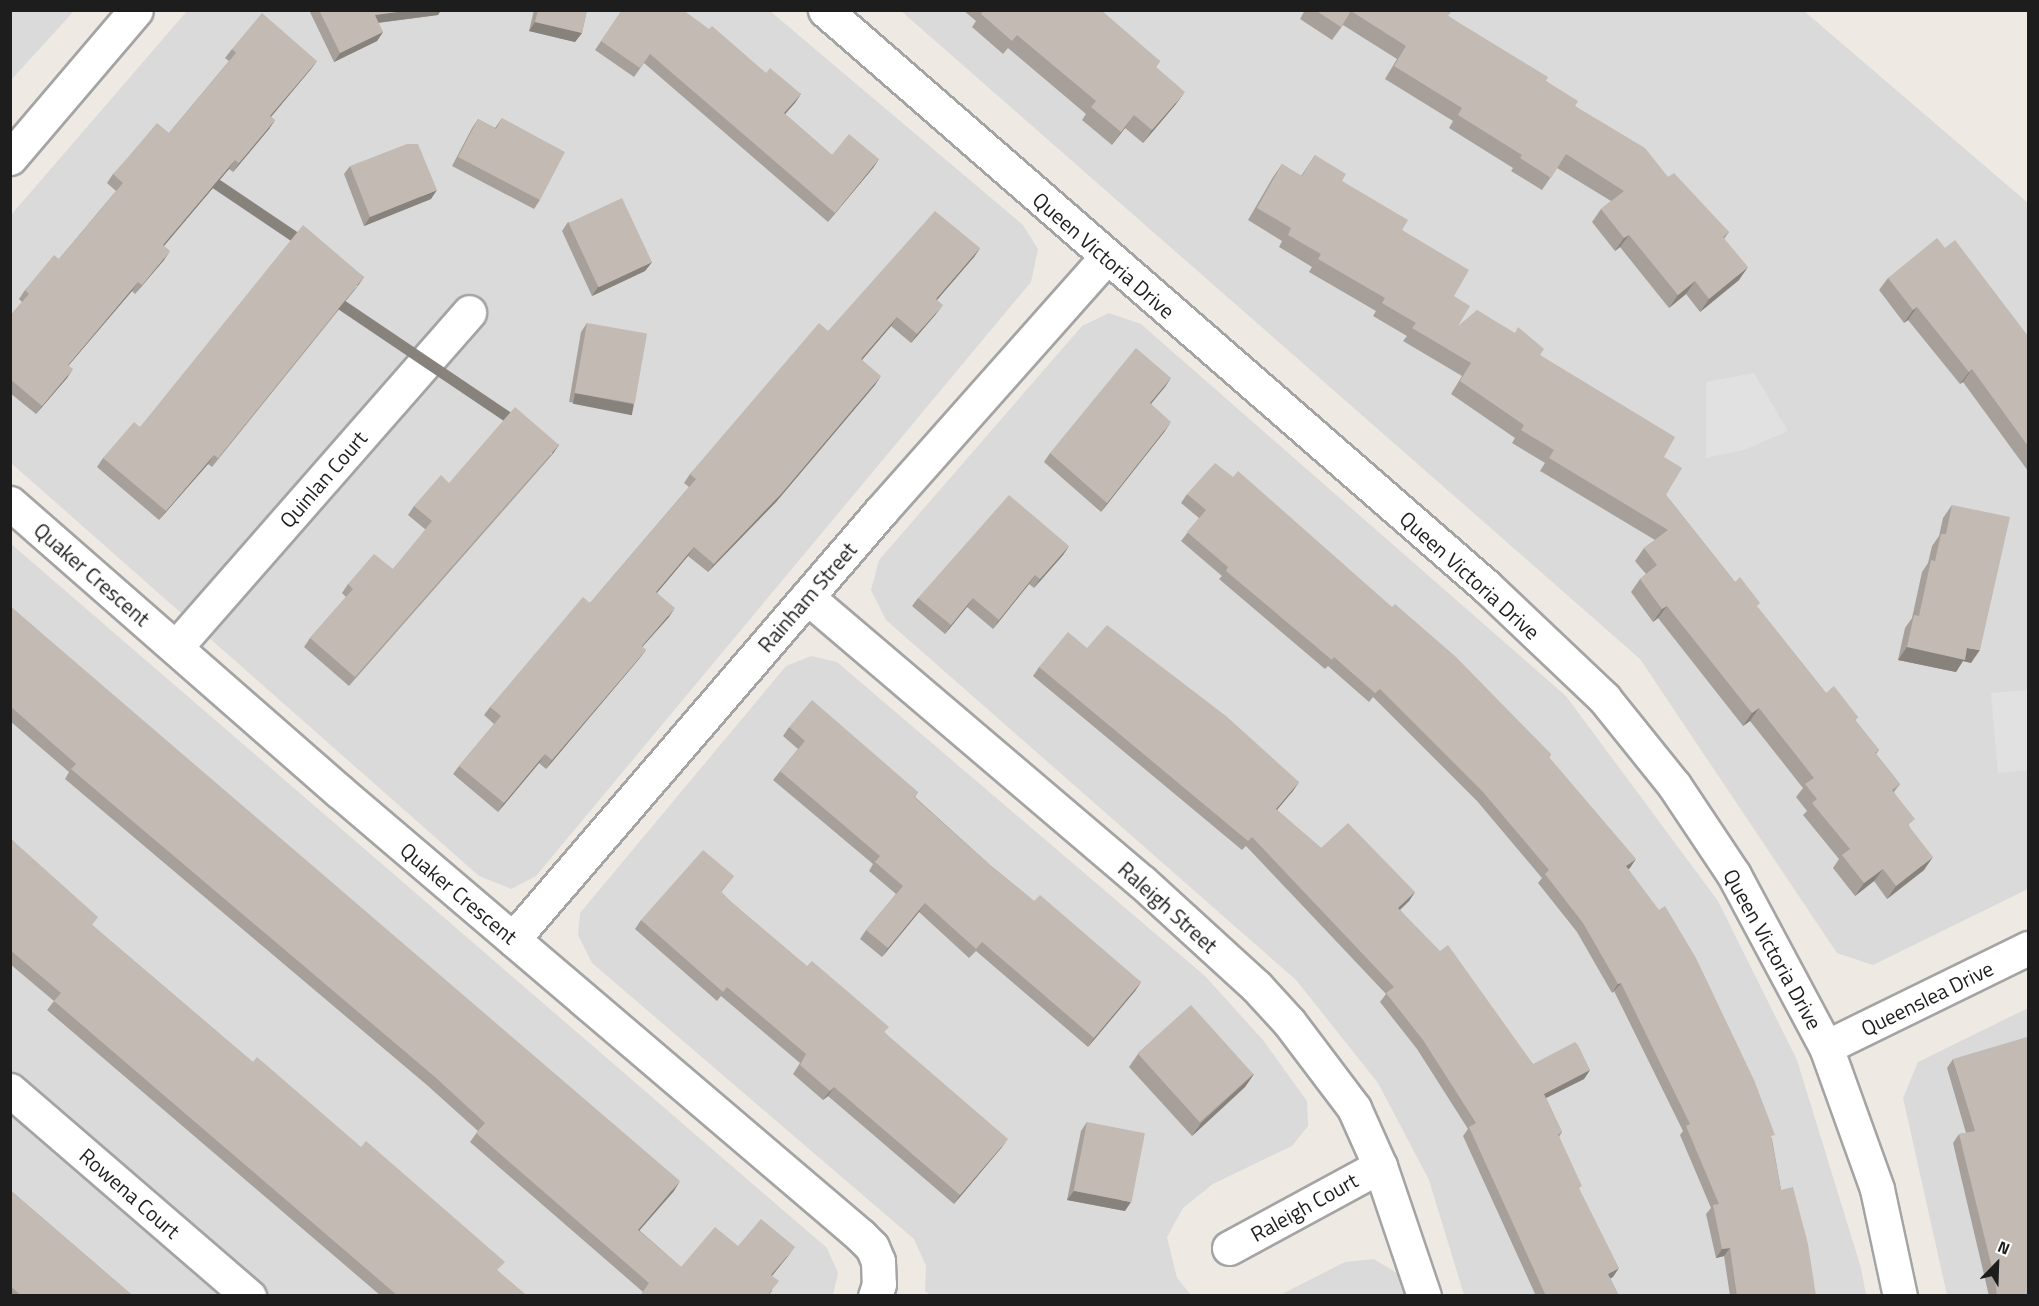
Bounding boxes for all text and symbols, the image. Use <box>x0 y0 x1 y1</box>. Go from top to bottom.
street label: Queen Victoria Drive <box>1028 187 1180 323</box>
street label: Quinlan Court <box>274 425 372 533</box>
street label: Queen Victoria Drive <box>1395 506 1545 644</box>
street label: Quaker Crescent <box>29 517 155 631</box>
street label: Rainham Street <box>752 537 862 657</box>
street label: Quaker Crescent <box>395 837 523 949</box>
street label: Raleigh Street <box>1113 856 1223 958</box>
street label: Queen Victoria Drive <box>1718 864 1828 1034</box>
street label: Queenslea Drive <box>1857 955 1997 1041</box>
street label: Rowena Court <box>75 1143 185 1243</box>
street label: Raleigh Court <box>1246 1167 1362 1247</box>
north arrow <box>1967 1234 2027 1294</box>
text: N <box>1994 1234 2014 1261</box>

